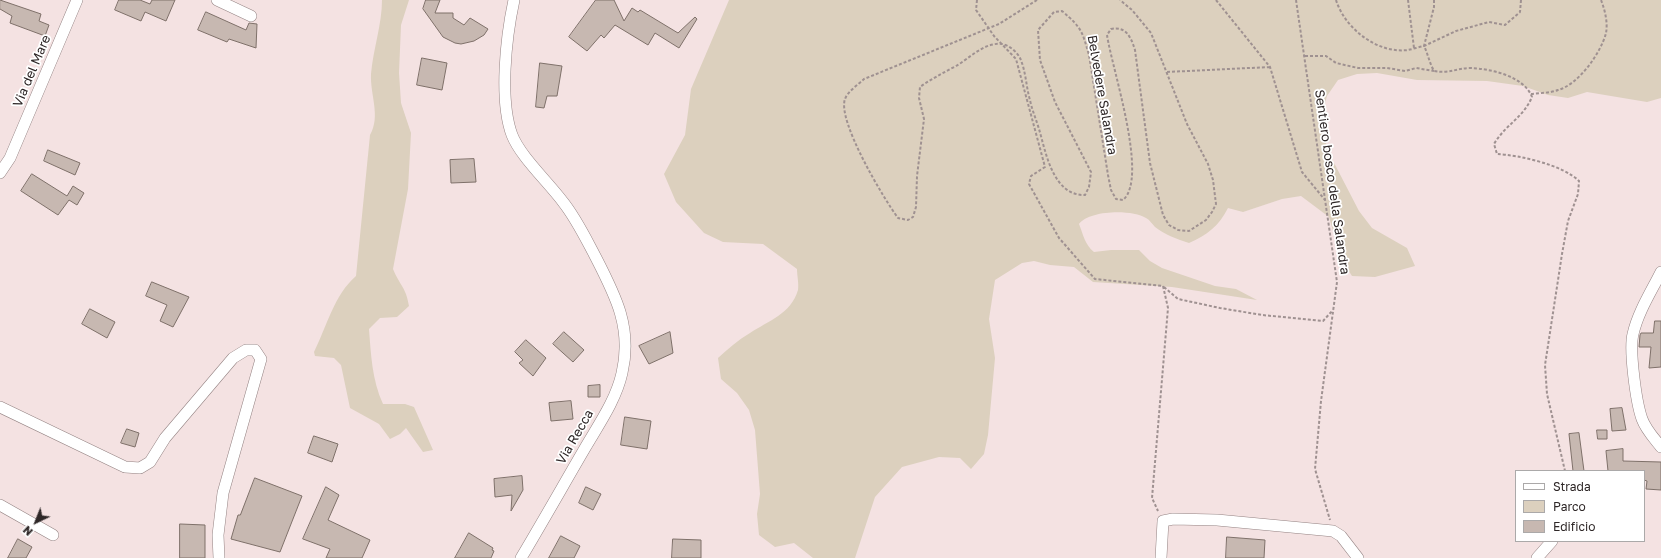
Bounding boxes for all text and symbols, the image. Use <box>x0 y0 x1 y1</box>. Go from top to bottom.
street label: Via del Mare <box>10 33 54 109</box>
street label: Belvedere Salandra <box>1084 34 1120 156</box>
street label: Sentiero bosco della Salandra <box>1311 88 1353 276</box>
street label: Via Recca <box>553 407 597 467</box>
legend <box>1515 470 1645 542</box>
text: Strada <box>1553 479 1591 494</box>
text: Parco <box>1553 499 1586 514</box>
north arrow <box>16 502 56 542</box>
text: Edificio <box>1553 519 1595 534</box>
text: N <box>20 524 35 539</box>

